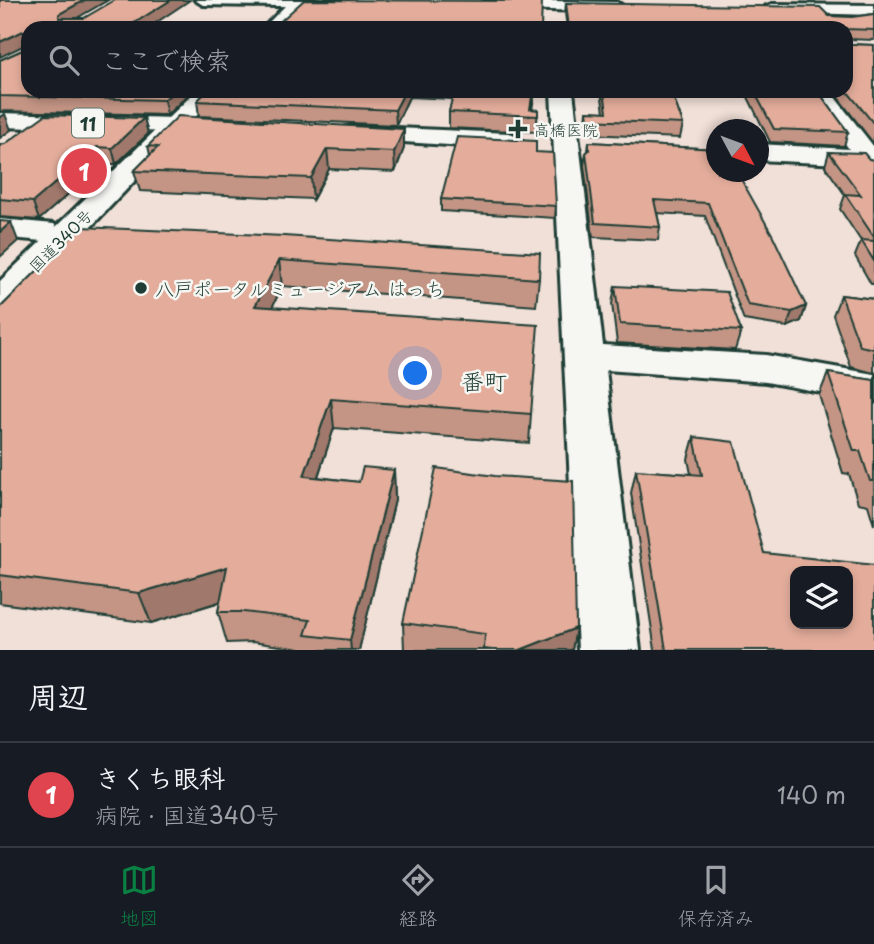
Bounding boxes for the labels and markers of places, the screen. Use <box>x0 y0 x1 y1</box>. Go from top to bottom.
place label: 高橋医院 <box>534 117 598 141</box>
marker: 高橋医院 <box>508 119 528 139</box>
pin: 1 <box>61 145 107 197</box>
place label: 八戸ポータルミュージアム はっち <box>155 274 445 302</box>
marker: 八戸ポータルミュージアム はっち <box>133 280 149 296</box>

